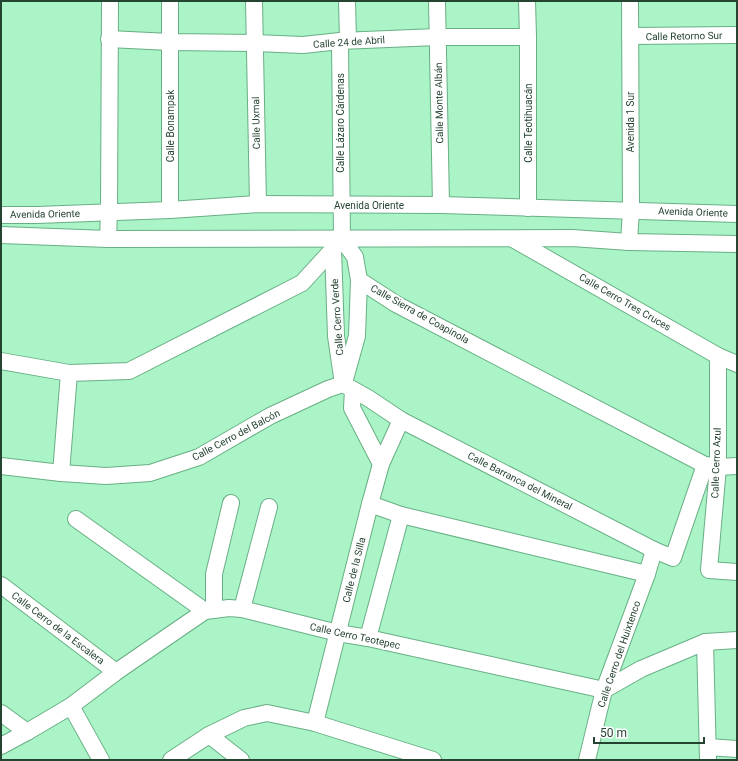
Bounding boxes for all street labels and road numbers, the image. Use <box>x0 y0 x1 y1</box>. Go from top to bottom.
street label: Calle Retorno Sur <box>645 30 723 42</box>
street label: Calle 24 de Abril <box>313 34 385 50</box>
street label: Calle Monte Albán <box>433 62 445 144</box>
street label: Calle Lázaro Cárdenas <box>335 73 346 173</box>
street label: Calle Teotihuacán <box>523 83 534 163</box>
street label: Calle Bonampak <box>165 89 176 162</box>
street label: Avenida 1 Sur <box>625 91 636 152</box>
street label: Calle Uxmal <box>250 97 262 149</box>
street label: Avenida Oriente <box>334 200 404 211</box>
street label: Avenida Oriente <box>658 205 728 219</box>
street label: Avenida Oriente <box>10 208 80 220</box>
street label: Calle Cerro Tres Cruces <box>577 271 673 333</box>
street label: Calle Cerro Verde <box>329 278 345 356</box>
street label: Calle Sierra de Coapinola <box>369 282 471 346</box>
street label: Calle Cerro del Balcón <box>190 407 282 463</box>
street label: Calle Cerro Azul <box>709 427 723 499</box>
street label: Calle Barranca del Mineral <box>466 450 574 512</box>
street label: Calle de la Silla <box>341 536 367 604</box>
street label: Calle Cerro de la Escalera <box>10 590 106 666</box>
street label: Calle Cerro del Huixtenco <box>596 599 643 709</box>
street label: Calle Cerro Teotepec <box>309 621 401 651</box>

